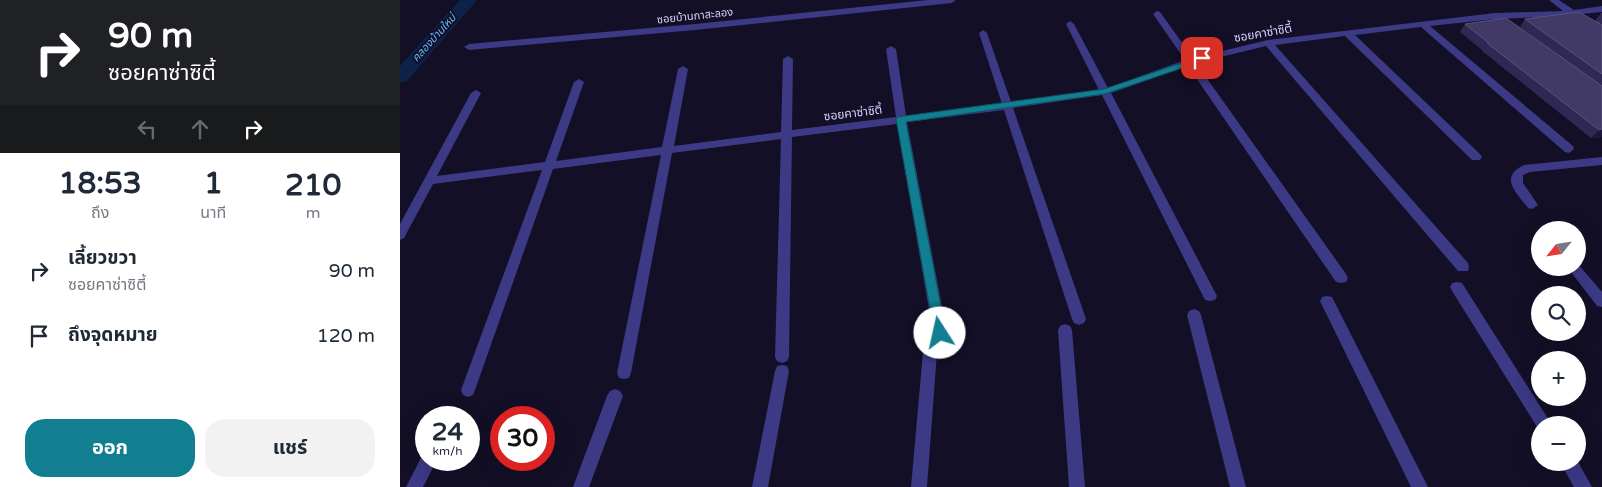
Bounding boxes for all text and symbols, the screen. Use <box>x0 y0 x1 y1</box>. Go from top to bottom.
street label: ซอยบ้านกาสะลอง <box>656 6 734 26</box>
water label: คลองบ้านใหม่ <box>409 10 460 64</box>
text: 90 m <box>108 15 193 57</box>
street label: ซอยคาซ่าซิตี้ <box>1232 19 1293 45</box>
icon: right <box>25 20 90 85</box>
pin <box>1181 37 1223 79</box>
icon: arrive <box>1188 44 1216 72</box>
text: ซอยคาซ่าซิตี้ <box>108 60 216 86</box>
street label: ซอยคาซ่าซิตี้ <box>823 100 883 124</box>
icon: left <box>133 115 161 143</box>
icon: ahead <box>186 115 214 143</box>
icon: right <box>239 115 267 143</box>
text: 18:53 <box>59 165 142 202</box>
text: 1 <box>204 165 223 202</box>
text: 210 <box>285 167 341 204</box>
text: ถึง <box>91 203 109 223</box>
text: นาที <box>200 203 226 223</box>
text: m <box>306 203 320 223</box>
north arrow <box>1531 221 1586 276</box>
map controls <box>1531 221 1586 471</box>
text: เลี้ยวขวา <box>68 247 137 269</box>
icon: right <box>25 257 53 285</box>
text: 90 m <box>329 260 375 282</box>
text: ซอยคาซ่าซิตี้ <box>68 275 146 295</box>
button: search <box>1531 286 1586 341</box>
position arrow <box>913 306 965 358</box>
icon: arrive <box>25 322 53 350</box>
text: ถึงจุดหมาย <box>68 324 158 346</box>
text: 120 m <box>317 325 375 347</box>
button: + <box>1531 351 1586 406</box>
speed limit sign: 30 <box>490 406 555 471</box>
button: − <box>1531 416 1586 471</box>
text: 24 <box>432 417 463 447</box>
button: ออก <box>25 419 195 477</box>
button: แชร์ <box>205 419 375 477</box>
text: km/h <box>432 444 463 458</box>

